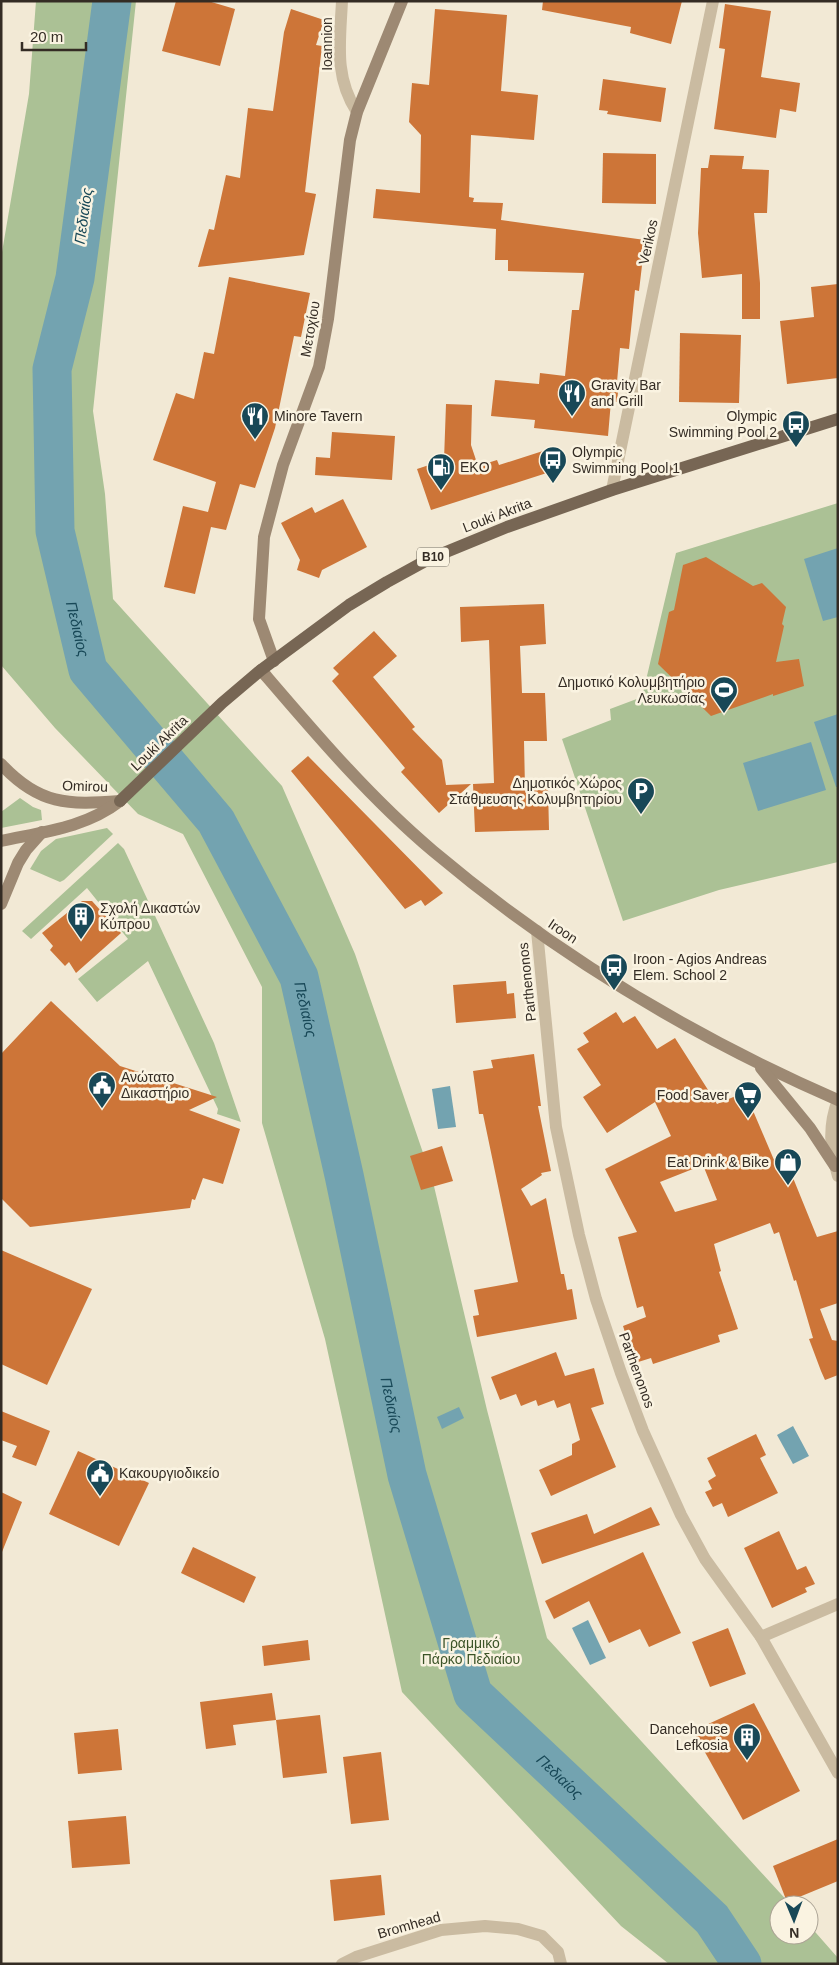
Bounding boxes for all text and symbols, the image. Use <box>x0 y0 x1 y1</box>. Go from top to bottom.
street label: Ioannion <box>319 17 335 71</box>
scale bar <box>22 20 86 52</box>
text: 20 m <box>30 28 63 45</box>
water label: Πεδιαίος <box>71 186 95 245</box>
street label: Verikos <box>635 218 661 266</box>
street label: Μετοχίου <box>297 300 323 358</box>
place label: Gravity Bar and Grill <box>591 377 661 409</box>
restaurant icon: Gravity Bar and Grill <box>557 378 587 417</box>
restaurant icon: Minore Tavern <box>240 401 270 440</box>
place label: Minore Tavern <box>274 408 362 424</box>
place label: Olympic Swimming Pool 2 <box>669 408 777 440</box>
bus stop icon: Olympic Swimming Pool 2 <box>781 409 811 448</box>
place label: Olympic Swimming Pool 1 <box>572 444 680 476</box>
bus stop icon: Olympic Swimming Pool 1 <box>538 445 568 484</box>
fuel station icon: EKO <box>426 452 456 491</box>
place label: EKO <box>460 459 490 475</box>
street label: Louki Akrita <box>460 494 534 535</box>
road number: B10 <box>417 548 449 566</box>
water label: Πεδιαίος <box>63 599 93 659</box>
place label: Δημοτικό Κολυμβητήριο Λευκωσίας <box>558 674 705 706</box>
sports icon: Δημοτικό Κολυμβητήριο Λευκωσίας <box>709 675 739 714</box>
street label: Louki Akrita <box>127 712 191 774</box>
place label: Δημοτικός Χώρος Στάθμευσης Κολυμβητηρίου <box>449 775 622 807</box>
parking icon: Δημοτικός Χώρος Στάθμευσης Κολυμβητηρίου <box>626 776 656 815</box>
street label: Omirou <box>62 777 108 795</box>
place label: Σχολή Δικαστών Κύπρου <box>100 900 200 932</box>
building icon: Σχολή Δικαστών Κύπρου <box>66 901 96 940</box>
street label: Iroon <box>545 915 581 947</box>
street label: Parthenonos <box>515 942 539 1022</box>
place label: Iroon - Agios Andreas Elem. School 2 <box>633 951 767 983</box>
bus stop icon: Iroon - Agios Andreas Elem. School 2 <box>599 952 629 991</box>
water label: Πεδιαίος <box>292 980 321 1040</box>
place label: Ανώτατο Δικαστήριο <box>121 1069 189 1101</box>
public building icon: Ανώτατο Δικαστήριο <box>87 1070 117 1109</box>
supermarket icon: Food Saver <box>733 1080 763 1119</box>
place label: Food Saver <box>657 1087 729 1103</box>
shop icon: Eat Drink & Bike <box>773 1147 803 1186</box>
place label: Eat Drink & Bike <box>667 1154 769 1170</box>
street label: Parthenonos <box>616 1330 658 1410</box>
water label: Πεδιαίος <box>378 1376 407 1435</box>
public building icon: Κακουργιοδικείο <box>85 1458 115 1497</box>
place label: Κακουργιοδικείο <box>119 1465 220 1481</box>
park label: Γραμμικό Πάρκο Πεδιαίου <box>422 1635 520 1667</box>
place label: Dancehouse Lefkosia <box>649 1721 728 1753</box>
building icon: Dancehouse Lefkosia <box>732 1722 762 1761</box>
water label: Πεδιαίος <box>534 1750 587 1802</box>
north arrow <box>769 1895 819 1945</box>
street label: Bromhead <box>376 1908 442 1942</box>
text: N <box>789 1925 799 1941</box>

